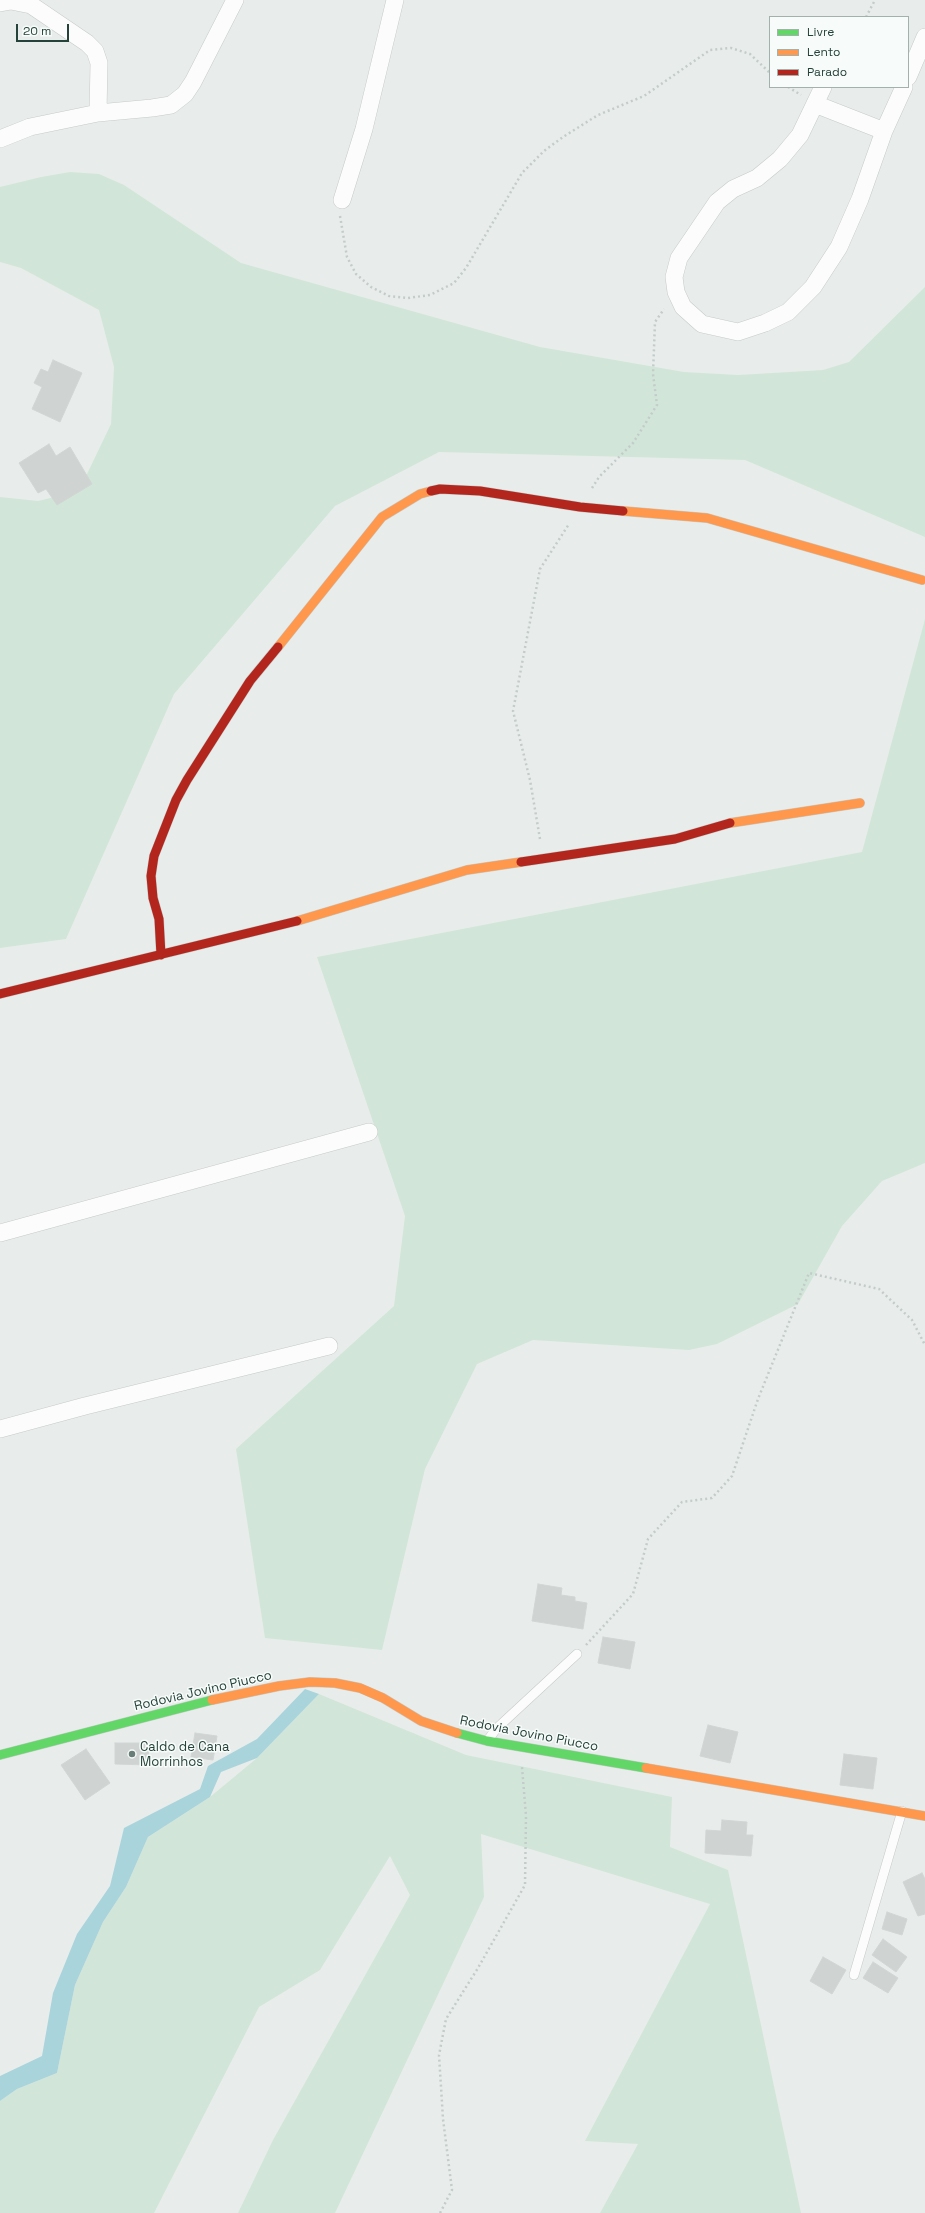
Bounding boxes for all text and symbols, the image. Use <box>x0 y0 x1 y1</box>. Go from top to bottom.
scale bar <box>18 16 71 42</box>
legend <box>769 16 909 88</box>
text: 20 m <box>23 23 51 39</box>
text: Livre <box>807 24 834 40</box>
text: Lento <box>807 44 841 60</box>
text: Parado <box>807 64 847 80</box>
street label: Rodovia Jovino Piucco <box>133 1668 273 1714</box>
street label: Rodovia Jovino Piucco <box>459 1713 599 1755</box>
place label: Caldo de Cana Morrinhos <box>140 1739 229 1770</box>
marker: Caldo de Cana Morrinhos <box>127 1749 137 1759</box>

